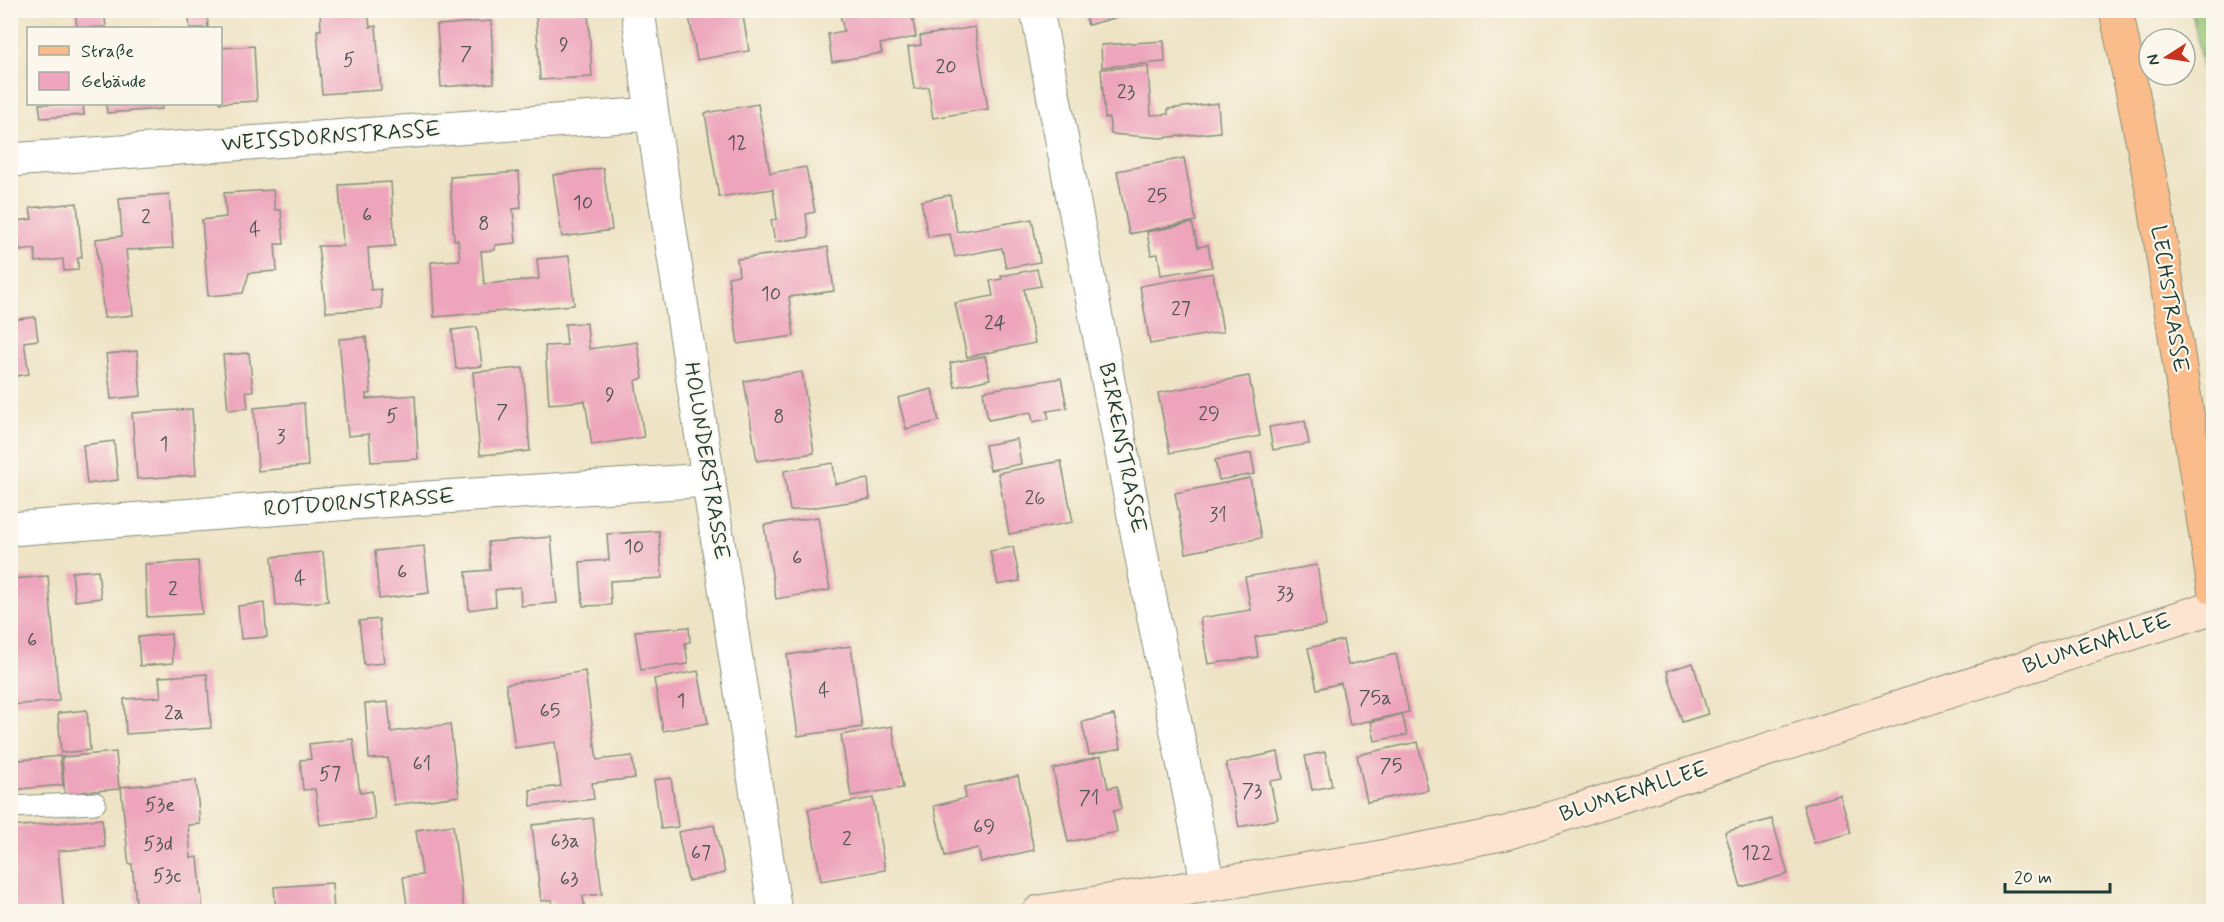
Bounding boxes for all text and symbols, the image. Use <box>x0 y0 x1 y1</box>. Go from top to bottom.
legend <box>27 27 222 105</box>
north arrow <box>2137 27 2197 87</box>
house number: 9 <box>559 32 569 59</box>
text: Straße <box>81 40 134 64</box>
house number: 7 <box>460 41 472 68</box>
house number: 5 <box>343 47 355 74</box>
text: N <box>2142 52 2165 67</box>
house number: 20 <box>935 54 957 81</box>
text: Gebäude <box>81 70 146 94</box>
house number: 23 <box>1117 79 1135 106</box>
street label: WEISSDORNSTRASSE <box>221 115 441 159</box>
house number: 12 <box>727 130 747 157</box>
house number: 25 <box>1147 183 1167 210</box>
house number: 10 <box>573 190 593 217</box>
house number: 6 <box>362 202 372 229</box>
house number: 2 <box>141 204 151 231</box>
house number: 8 <box>478 211 490 238</box>
house number: 4 <box>249 217 261 244</box>
street label: LECHSTRASSE <box>2144 223 2194 375</box>
house number: 10 <box>761 281 781 308</box>
house number: 27 <box>1171 296 1191 323</box>
house number: 24 <box>984 310 1006 337</box>
street label: HOLUNDERSTRASSE <box>677 360 735 562</box>
street label: BIRKENSTRASSE <box>1092 360 1152 536</box>
house number: 9 <box>605 382 615 409</box>
house number: 7 <box>496 399 508 426</box>
house number: 29 <box>1198 401 1220 428</box>
house number: 5 <box>386 403 398 430</box>
house number: 8 <box>773 404 785 431</box>
house number: 3 <box>276 424 286 451</box>
house number: 1 <box>160 431 168 458</box>
street label: ROTDORNSTRASSE <box>263 482 455 524</box>
house number: 26 <box>1025 485 1045 512</box>
house number: 31 <box>1209 502 1227 529</box>
house number: 10 <box>624 534 644 561</box>
house number: 6 <box>792 545 802 572</box>
house number: 6 <box>397 559 407 586</box>
house number: 4 <box>294 566 306 593</box>
house number: 2 <box>168 576 178 603</box>
house number: 33 <box>1276 581 1294 608</box>
street label: BLUMENALLEE <box>2019 607 2175 681</box>
house number: 6 <box>27 627 37 654</box>
house number: 4 <box>818 678 830 705</box>
house number: 75a <box>1358 685 1392 712</box>
house number: 1 <box>677 688 685 715</box>
house number: 65 <box>540 698 560 725</box>
house number: 2a <box>164 700 184 727</box>
house number: 61 <box>413 751 431 778</box>
house number: 75 <box>1380 753 1402 780</box>
street label: BLUMENALLEE <box>1556 755 1712 829</box>
house number: 57 <box>319 761 341 788</box>
house number: 73 <box>1242 778 1262 805</box>
house number: 71 <box>1079 785 1099 812</box>
house number: 53e <box>145 792 175 819</box>
house number: 69 <box>973 814 995 841</box>
house number: 2 <box>842 826 852 853</box>
house number: 63a <box>551 828 579 855</box>
house number: 53d <box>143 831 173 858</box>
house number: 67 <box>691 840 711 867</box>
house number: 122 <box>1741 840 1773 867</box>
scale bar <box>2005 856 2110 894</box>
house number: 53c <box>153 863 181 890</box>
house number: 63 <box>560 866 578 893</box>
text: 20 m <box>2014 866 2052 890</box>

